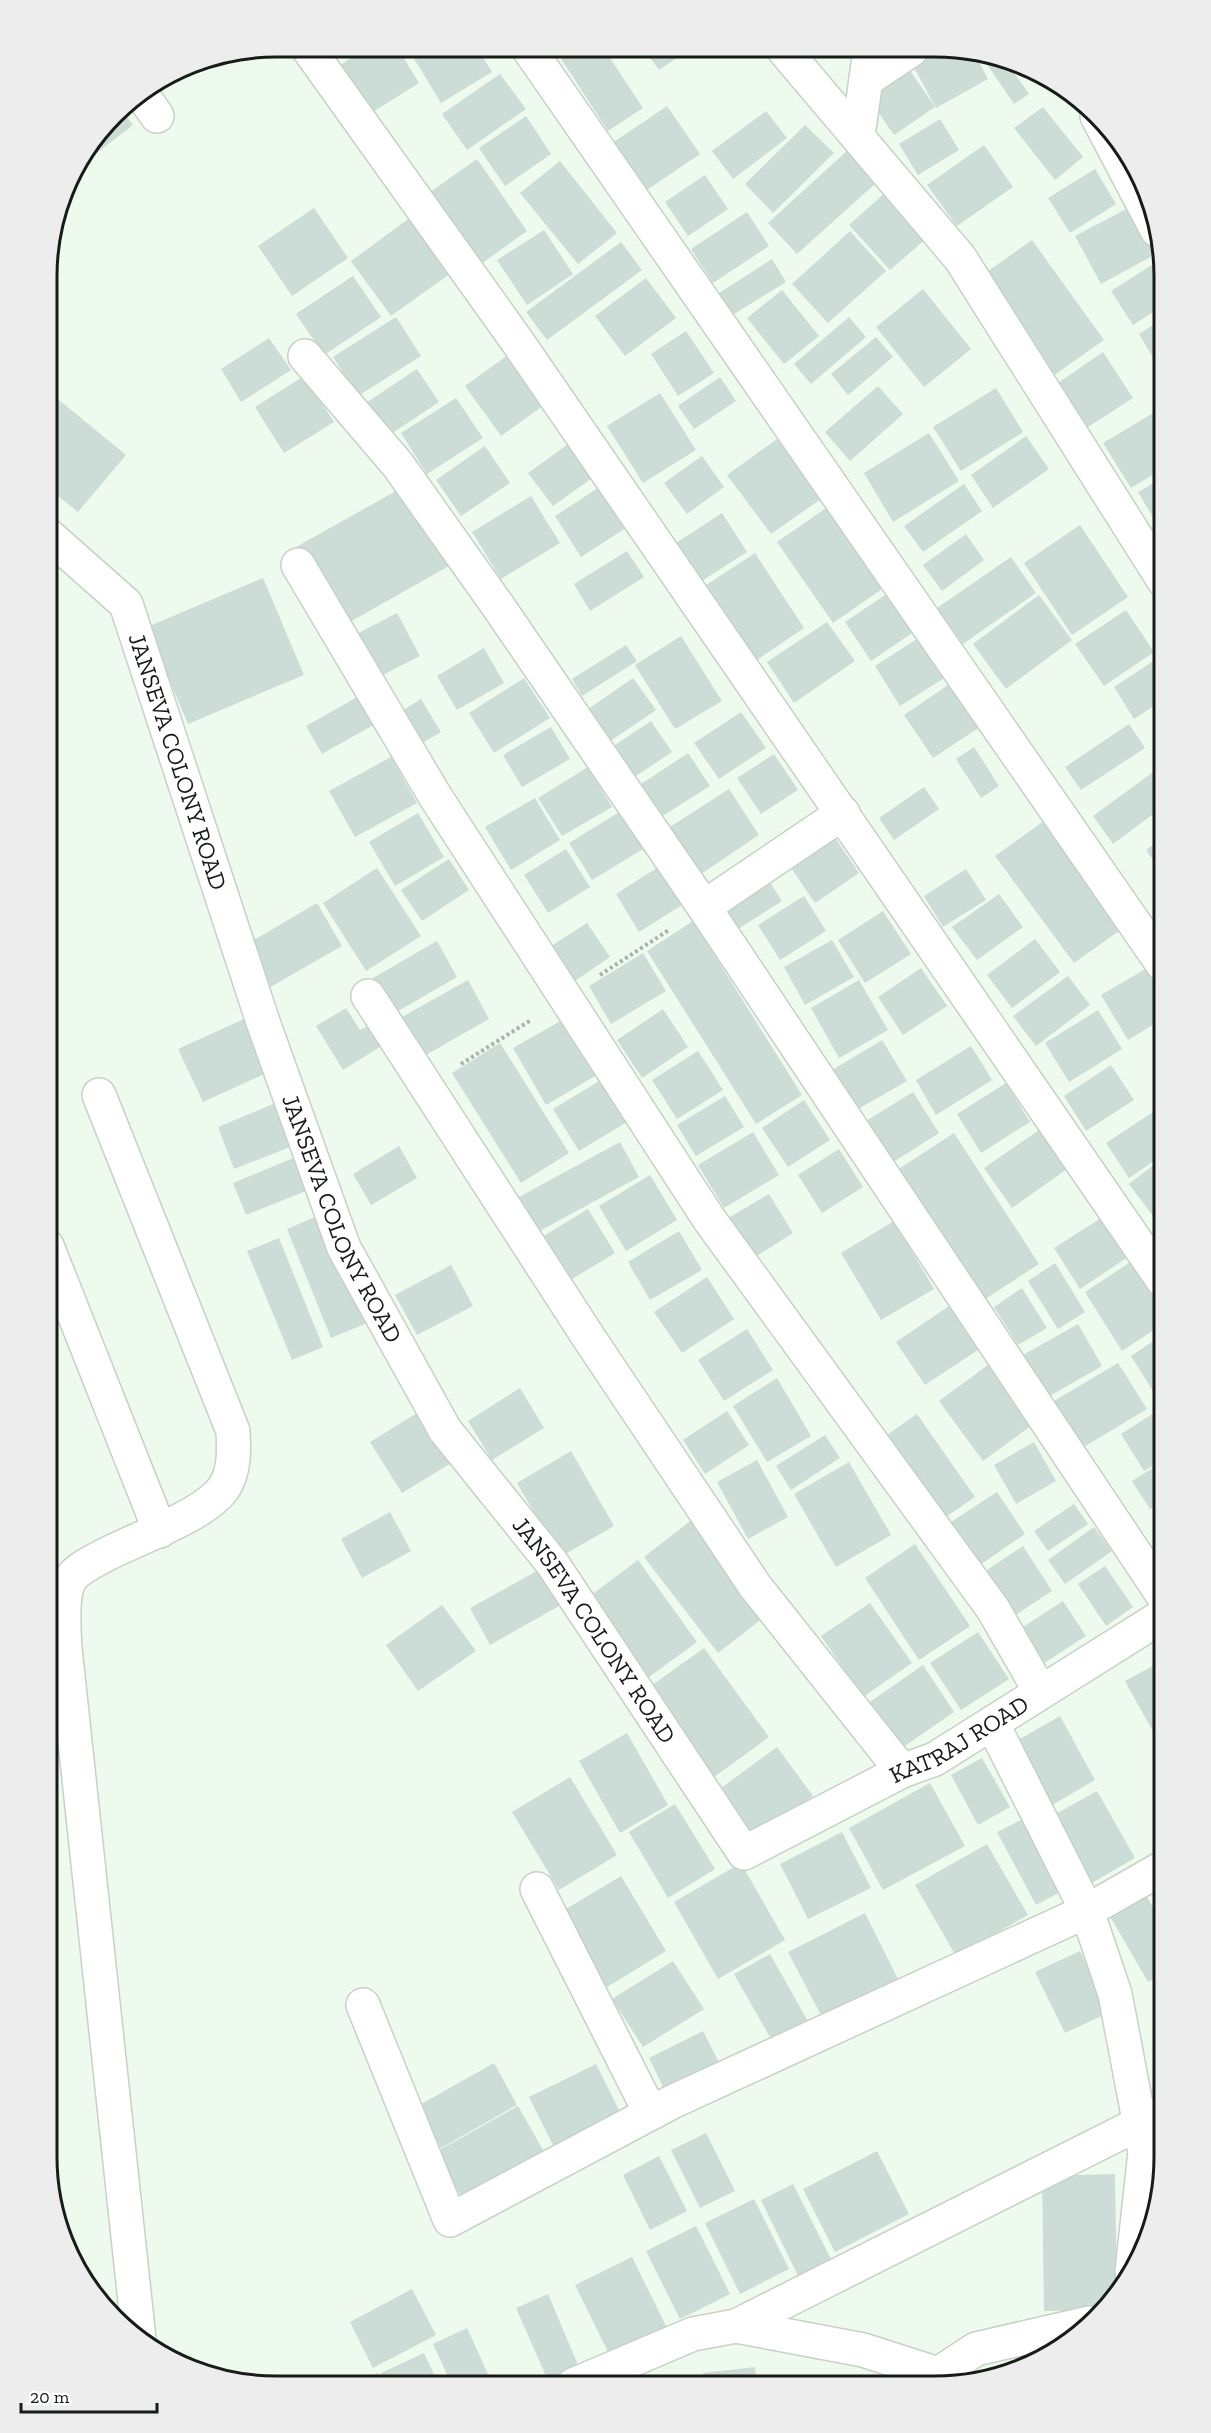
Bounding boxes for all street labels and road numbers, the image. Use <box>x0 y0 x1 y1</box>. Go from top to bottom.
street label: JANSEVA COLONY ROAD <box>123 629 234 894</box>
street label: JANSEVA COLONY ROAD <box>276 1090 409 1348</box>
street label: JANSEVA COLONY ROAD <box>507 1511 682 1749</box>
street label: KATRAJ ROAD <box>884 1689 1034 1789</box>

